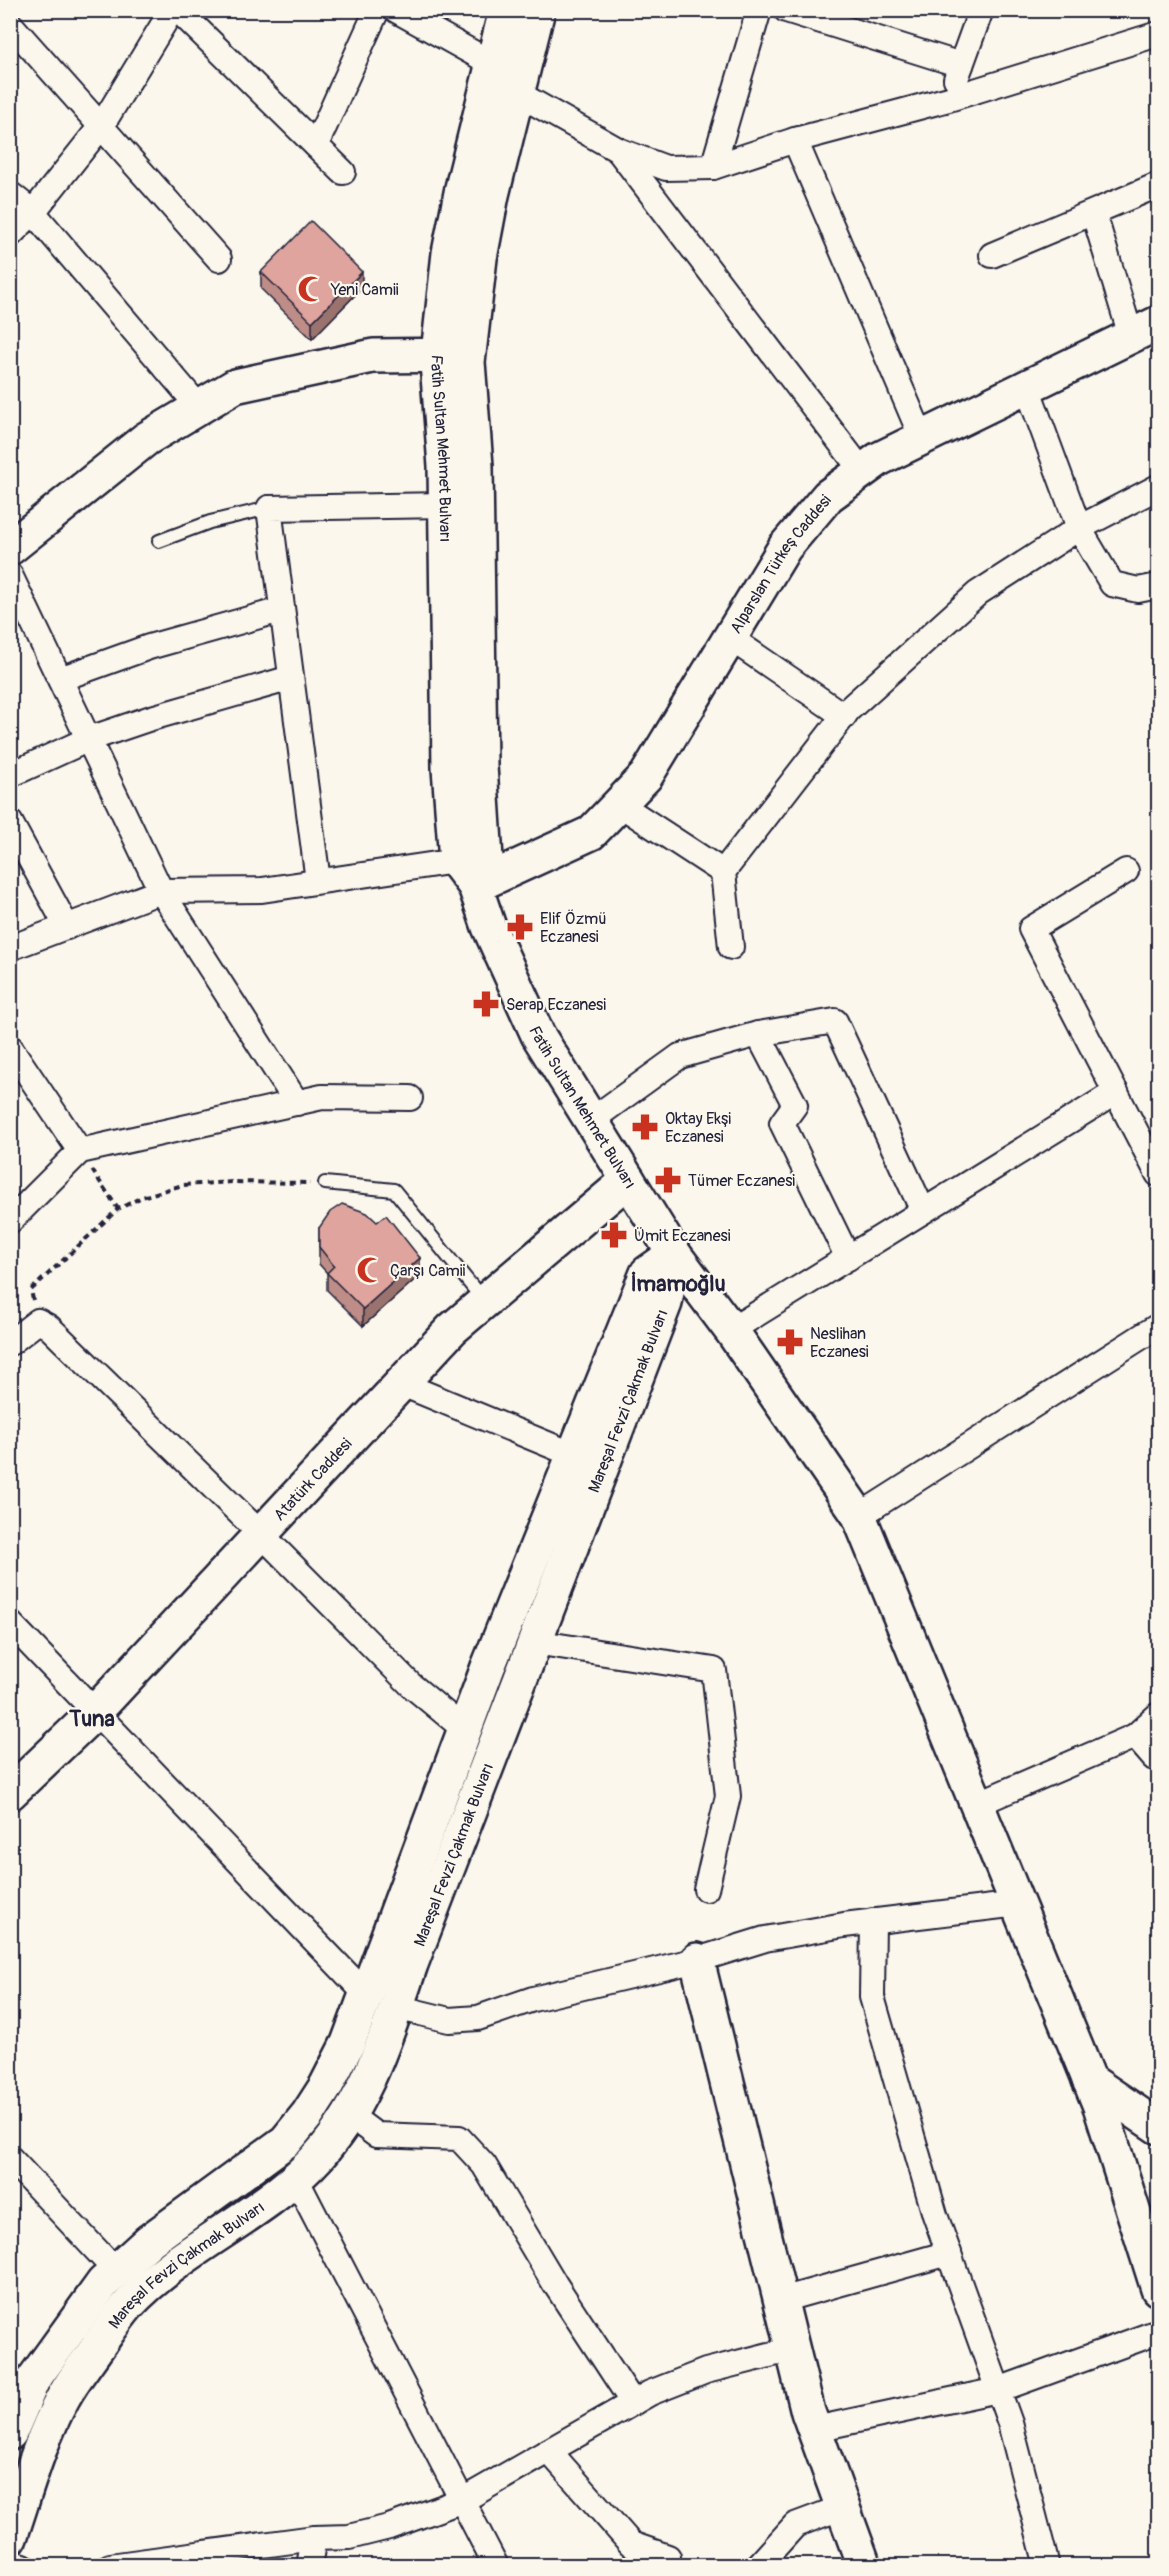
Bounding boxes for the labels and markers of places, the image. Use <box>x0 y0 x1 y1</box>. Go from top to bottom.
mosque icon: Yeni Camii <box>296 274 326 304</box>
place label: Yeni Camii <box>330 280 399 300</box>
place label: Elif Özmü Eczanesi <box>540 909 607 947</box>
pharmacy icon: Elif Özmü Eczanesi <box>505 912 535 942</box>
pharmacy icon: Serap Eczanesi <box>471 989 501 1019</box>
place label: Serap Eczanesi <box>506 995 606 1015</box>
place label: Oktay Ekşi Eczanesi <box>665 1109 731 1147</box>
pharmacy icon: Oktay Ekşi Eczanesi <box>630 1112 660 1142</box>
pharmacy icon: Tümer Eczanesi <box>653 1165 683 1195</box>
place label: Tümer Eczanesi <box>688 1171 795 1191</box>
pharmacy icon: Ümit Eczanesi <box>599 1220 629 1250</box>
place label: Ümit Eczanesi <box>634 1226 731 1246</box>
mosque icon: Çarşı Camii <box>355 1255 385 1285</box>
place label: Çarşı Camii <box>390 1261 465 1281</box>
place label: Neslihan Eczanesi <box>810 1324 869 1362</box>
pharmacy icon: Neslihan Eczanesi <box>775 1327 805 1357</box>

